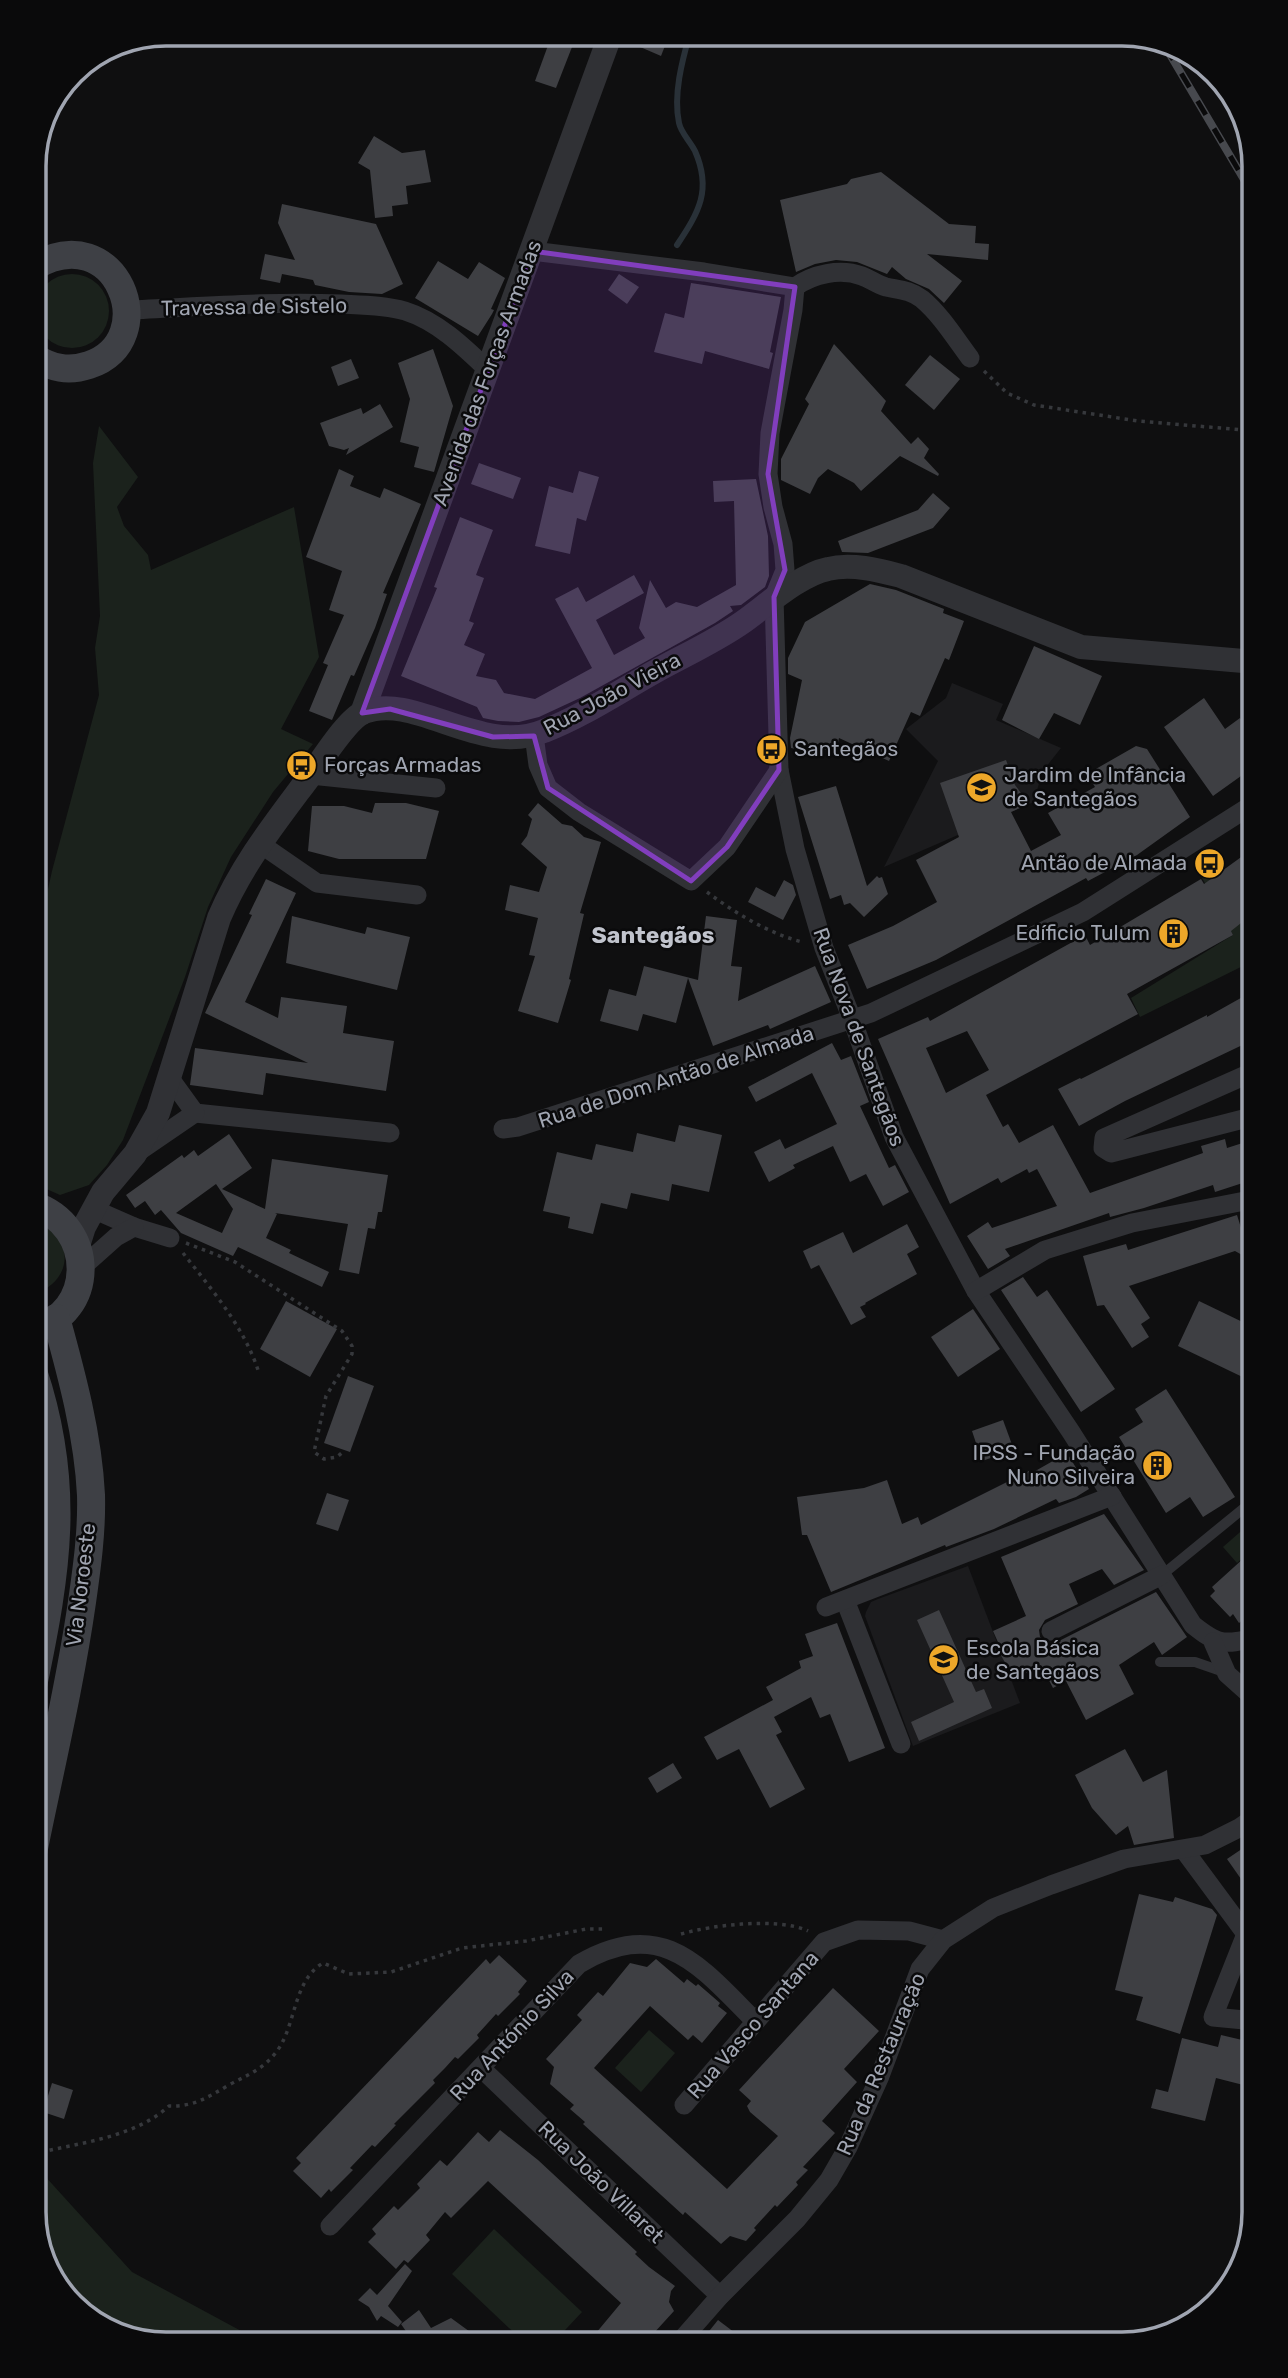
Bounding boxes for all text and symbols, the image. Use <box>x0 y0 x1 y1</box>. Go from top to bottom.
street label: Avenida das Forças Armadas <box>427 237 546 509</box>
street label: Travessa de Sistelo <box>161 292 347 321</box>
street label: Rua João Vieira <box>539 647 685 740</box>
bus stop icon: Santegãos <box>754 732 788 766</box>
place label: Santegãos <box>794 736 898 761</box>
bus stop icon: Forças Armadas <box>284 748 318 782</box>
place label: Forças Armadas <box>324 752 481 777</box>
place label: Jardim de Infância de Santegãos <box>1004 762 1186 811</box>
school or university icon: Jardim de Infância de Santegãos <box>964 770 998 804</box>
bus stop icon: Antão de Almada <box>1193 846 1227 880</box>
place label: Antão de Almada <box>1021 850 1187 875</box>
building icon: Edíficio Tulum <box>1156 916 1190 950</box>
place label: Edíficio Tulum <box>1015 920 1150 945</box>
district label: Santegãos <box>592 921 715 949</box>
street label: Rua Nova de Santegãos <box>808 924 911 1150</box>
street label: Rua de Dom Antão de Almada <box>535 1020 817 1133</box>
place label: IPSS - Fundação Nuno Silveira <box>972 1440 1135 1489</box>
building icon: IPSS - Fundação Nuno Silveira <box>1141 1448 1175 1482</box>
street label: Via Noroeste <box>61 1522 100 1648</box>
place label: Escola Básica de Santegãos <box>966 1635 1100 1684</box>
school or university icon: Escola Básica de Santegãos <box>926 1643 960 1677</box>
street label: Rua Vasco Santana <box>682 1946 824 2104</box>
street label: Rua António Silva <box>444 1964 579 2106</box>
street label: Rua da Restauração <box>831 1969 930 2159</box>
street label: Rua João Villaret <box>533 2115 669 2248</box>

